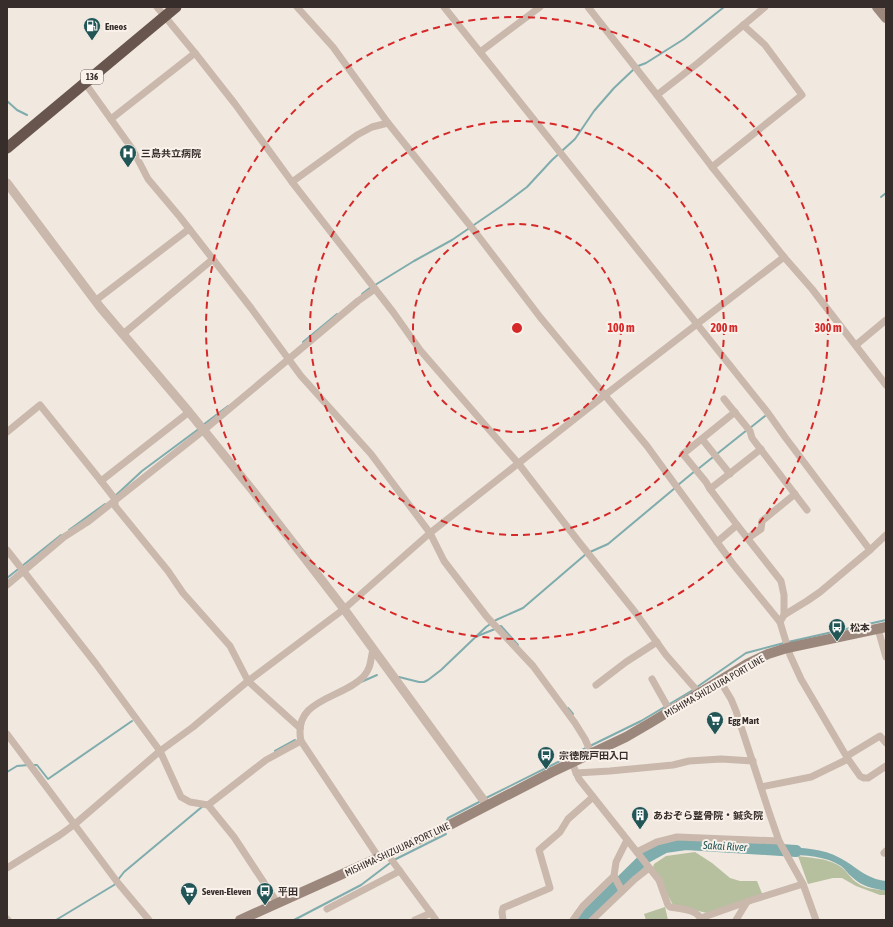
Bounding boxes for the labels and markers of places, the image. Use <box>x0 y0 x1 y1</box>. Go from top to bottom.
fuel station icon: Eneos <box>82 16 102 41</box>
place label: Eneos <box>105 21 127 32</box>
hospital icon: 三島共立病院 <box>118 143 138 168</box>
place label: 三島共立病院 <box>141 148 201 159</box>
centre of rings <box>510 321 524 335</box>
bus stop icon: 松本 <box>827 617 847 642</box>
place label: 松本 <box>850 622 870 633</box>
supermarket icon: Egg Mart <box>705 710 725 735</box>
place label: Egg Mart <box>728 715 759 726</box>
bus stop icon: 宗徳院戸田入口 <box>536 745 556 770</box>
place label: 宗徳院戸田入口 <box>559 750 629 761</box>
building icon: あおぞら整骨院・鍼灸院 <box>630 805 650 830</box>
place label: あおぞら整骨院・鍼灸院 <box>653 810 763 821</box>
supermarket icon: Seven-Eleven <box>179 881 199 906</box>
bus stop icon: 平田 <box>255 881 275 906</box>
place label: Seven-Eleven <box>202 886 251 897</box>
place label: 平田 <box>278 886 298 897</box>

